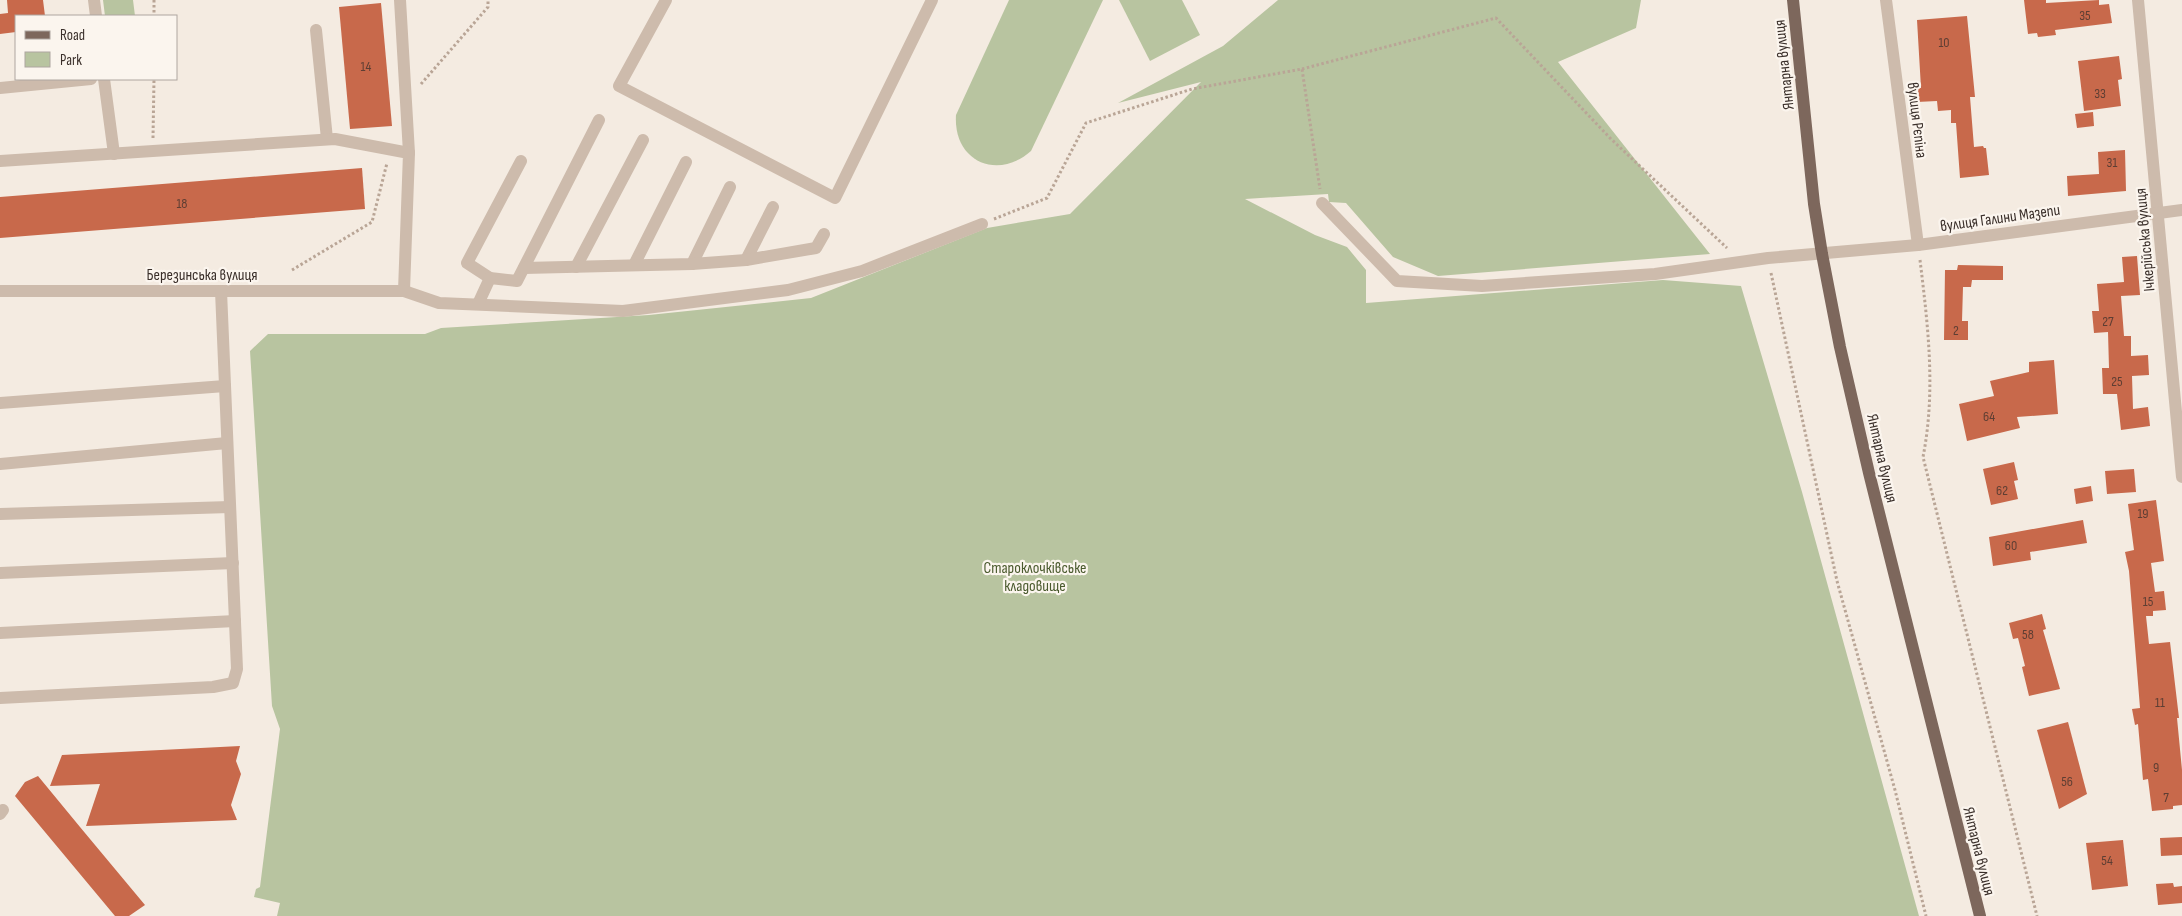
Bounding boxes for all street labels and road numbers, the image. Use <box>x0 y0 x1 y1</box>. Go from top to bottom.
street label: Янтарна вулиця <box>1770 19 1799 111</box>
street label: вулиця Рєпіна <box>1902 81 1931 159</box>
street label: Ічкерійська вулиця <box>2132 187 2159 292</box>
street label: вулиця Галини Мазепи <box>1939 201 2061 236</box>
street label: Березинська вулиця <box>146 266 258 285</box>
street label: Янтарна вулиця <box>1862 412 1901 505</box>
street label: Янтарна вулиця <box>1958 805 1999 898</box>

